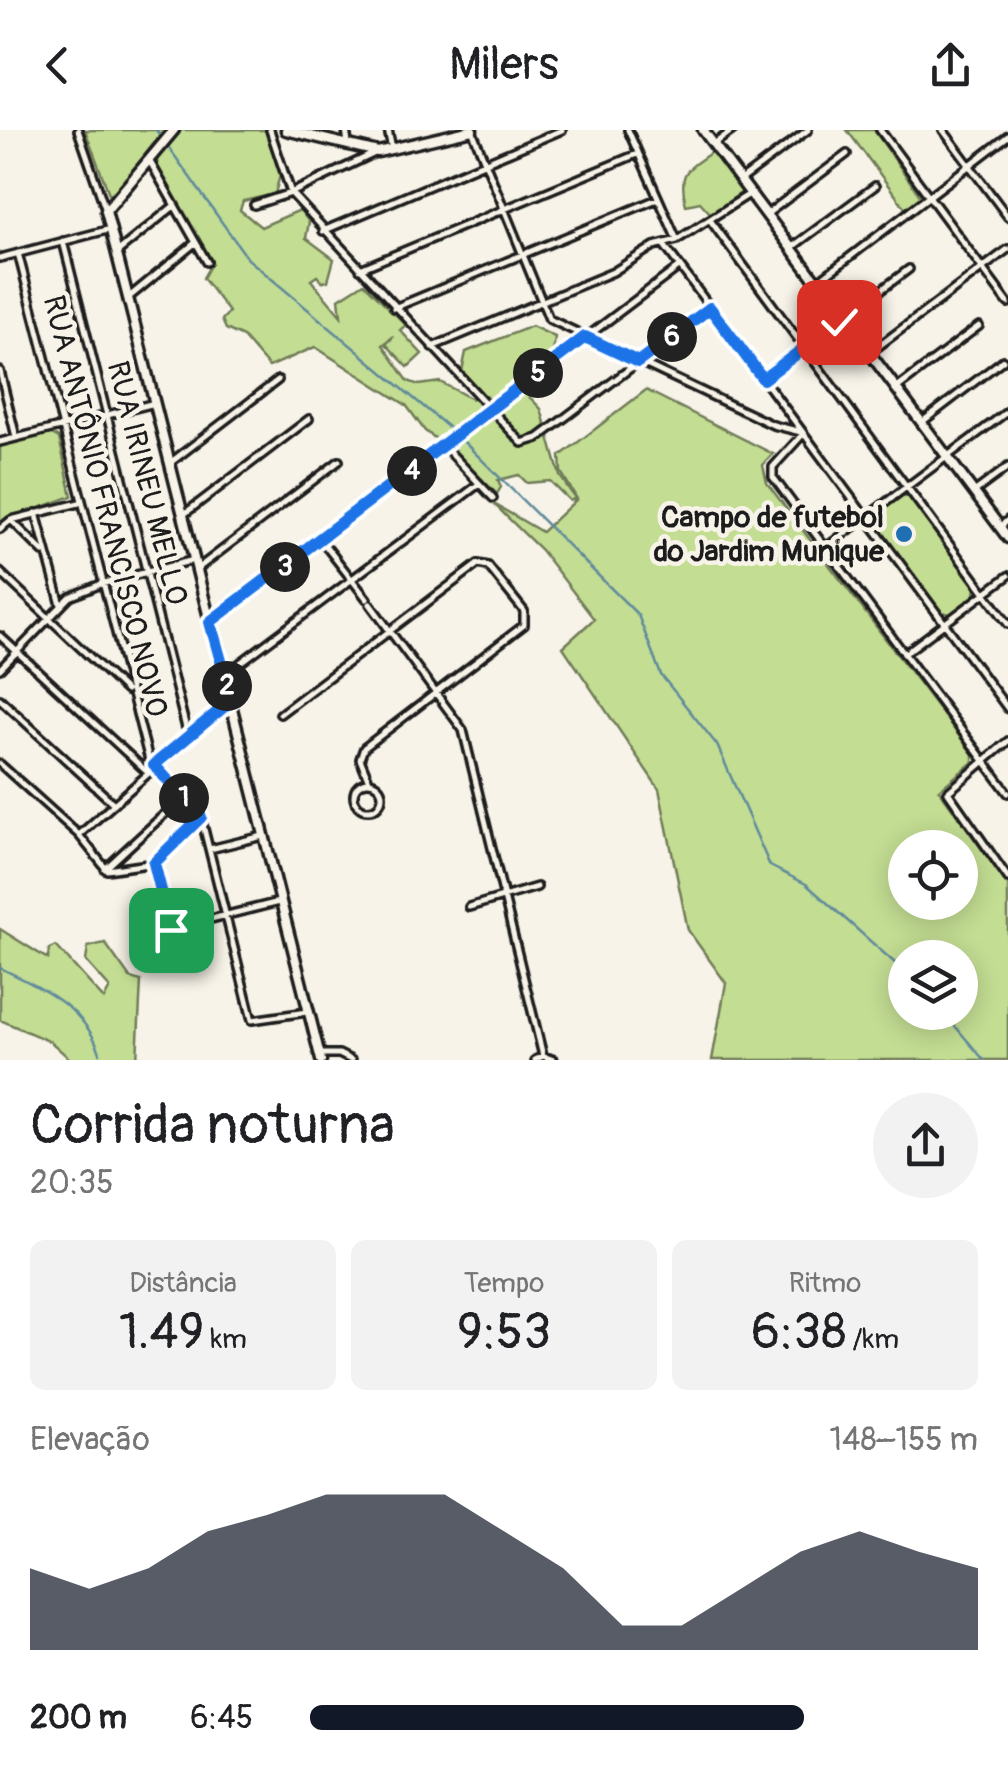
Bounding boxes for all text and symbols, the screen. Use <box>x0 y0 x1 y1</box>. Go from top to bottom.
text: Milers <box>449 37 559 93</box>
icon: back <box>30 38 85 93</box>
icon: share <box>923 38 978 93</box>
pin <box>797 280 882 365</box>
street label: RUA ANTÔNIO FRANCISCO NOVO <box>35 291 175 721</box>
icon: check <box>812 295 867 350</box>
pin: 6 <box>647 312 697 362</box>
text: 6 <box>664 319 680 354</box>
pin: 5 <box>513 348 563 398</box>
text: 5 <box>530 355 546 390</box>
street label: RUA IRINEU MELLO <box>99 357 195 609</box>
pin: 4 <box>387 446 437 496</box>
text: 4 <box>404 453 420 488</box>
place label: Campo de futebol do Jardim Munique <box>653 499 885 570</box>
marker: Campo de futebol do Jardim Munique <box>893 523 915 545</box>
pin: 3 <box>260 542 310 592</box>
text: 3 <box>277 549 293 584</box>
pin: 2 <box>202 661 252 711</box>
text: 2 <box>219 668 235 703</box>
pin: 1 <box>159 773 209 823</box>
text: 1 <box>179 780 189 815</box>
map controls <box>888 830 978 1030</box>
button: locate <box>888 830 978 920</box>
pin <box>129 888 214 973</box>
icon: arrive <box>144 903 199 958</box>
button: layers <box>888 940 978 1030</box>
text: Corrida noturna <box>30 1091 395 1160</box>
button: share <box>873 1093 978 1198</box>
text: 20:35 <box>30 1163 114 1203</box>
text: Distância <box>129 1266 237 1301</box>
text: Tempo <box>464 1266 544 1301</box>
text: Ritmo <box>789 1266 861 1301</box>
text: 1.49 <box>119 1301 204 1364</box>
text: 9:53 <box>457 1301 551 1364</box>
text: 6:38 <box>751 1301 846 1364</box>
text: km <box>204 1322 247 1357</box>
text: /km <box>846 1322 899 1357</box>
text: Elevação <box>30 1420 150 1460</box>
text: 148–155 m <box>829 1420 978 1460</box>
text: 200 m <box>30 1698 127 1738</box>
text: 6:45 <box>190 1698 253 1738</box>

